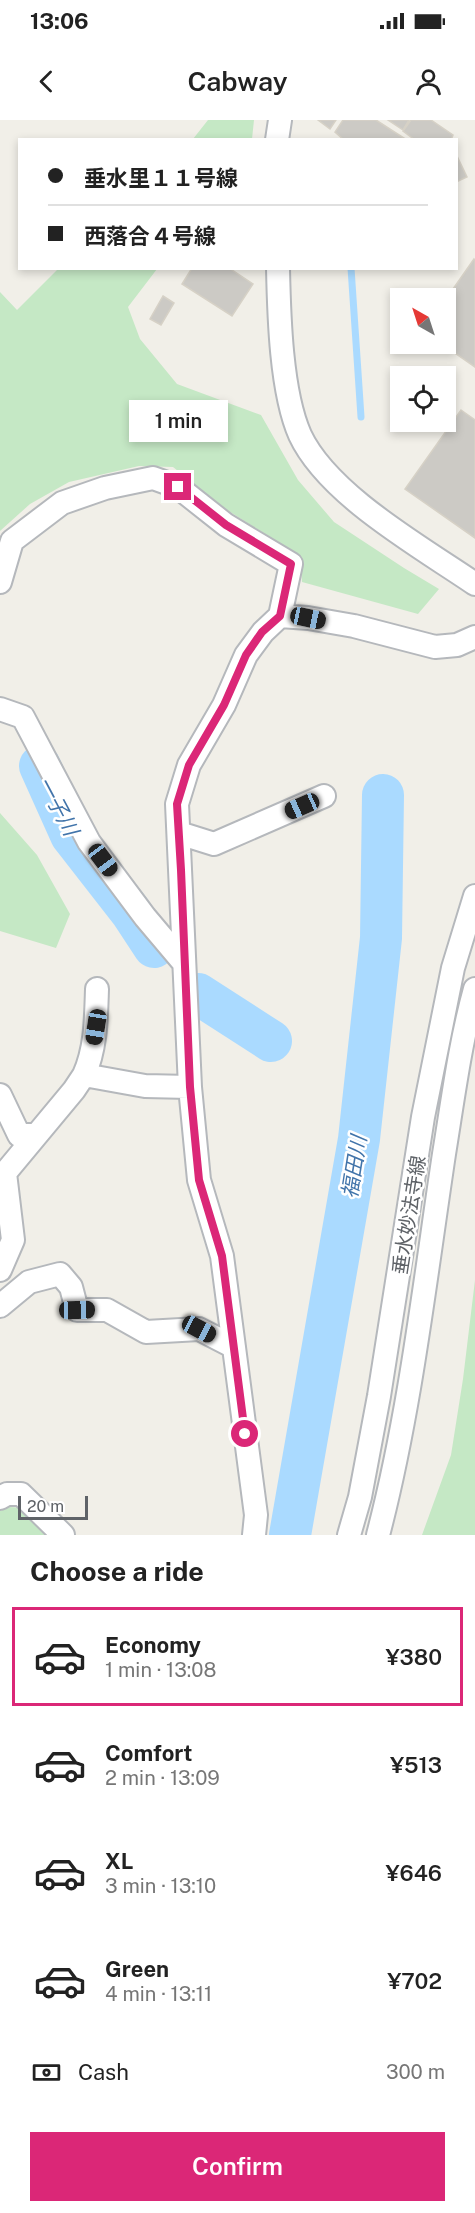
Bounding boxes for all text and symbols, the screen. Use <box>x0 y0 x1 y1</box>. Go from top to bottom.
text: 13:06 <box>30 8 89 34</box>
icon: back <box>30 65 63 98</box>
text: Cabway <box>187 65 288 97</box>
icon: person <box>412 65 445 98</box>
text: 垂水里１１号線 <box>84 165 238 191</box>
text: 西落合４号線 <box>84 223 216 249</box>
north arrow <box>390 288 456 354</box>
map controls <box>390 288 456 432</box>
button: locate <box>390 366 456 432</box>
callout: 1 min <box>128 400 228 442</box>
text: 1 min <box>155 409 202 433</box>
route end <box>164 473 191 500</box>
car <box>289 605 327 631</box>
water label: 一子川 <box>32 772 85 841</box>
car <box>282 790 322 822</box>
car <box>85 840 121 880</box>
car <box>84 1008 108 1046</box>
water label: 福田川 <box>337 1132 372 1200</box>
street label: 垂水妙法寺線 <box>388 1154 430 1276</box>
car <box>59 1301 95 1319</box>
car <box>179 1313 219 1345</box>
route start <box>231 1420 258 1447</box>
scale bar <box>18 1493 88 1520</box>
text: 20 m <box>27 1497 64 1516</box>
text: Choose a ride <box>30 1555 204 1587</box>
icon: car <box>33 1630 87 1684</box>
text: Economy <box>105 1632 201 1658</box>
text: ¥380 <box>386 1644 442 1670</box>
text: 1 min · 13:08 <box>105 1658 216 1682</box>
icon: car <box>33 1738 87 1792</box>
text: Comfort <box>105 1740 192 1766</box>
text: ¥513 <box>390 1752 442 1778</box>
text: 2 min · 13:09 <box>105 1766 220 1790</box>
icon: car <box>33 1846 87 1900</box>
text: XL <box>105 1848 133 1874</box>
text: ¥646 <box>386 1860 442 1886</box>
text: 3 min · 13:10 <box>105 1874 216 1898</box>
icon: car <box>33 1954 87 2008</box>
text: Green <box>105 1956 169 1982</box>
text: ¥702 <box>387 1968 442 1994</box>
text: 4 min · 13:11 <box>105 1982 212 2006</box>
icon: cash <box>30 2056 63 2089</box>
text: Cash <box>78 2059 129 2085</box>
text: 300 m <box>386 2060 445 2084</box>
button: Confirm <box>30 2132 445 2201</box>

